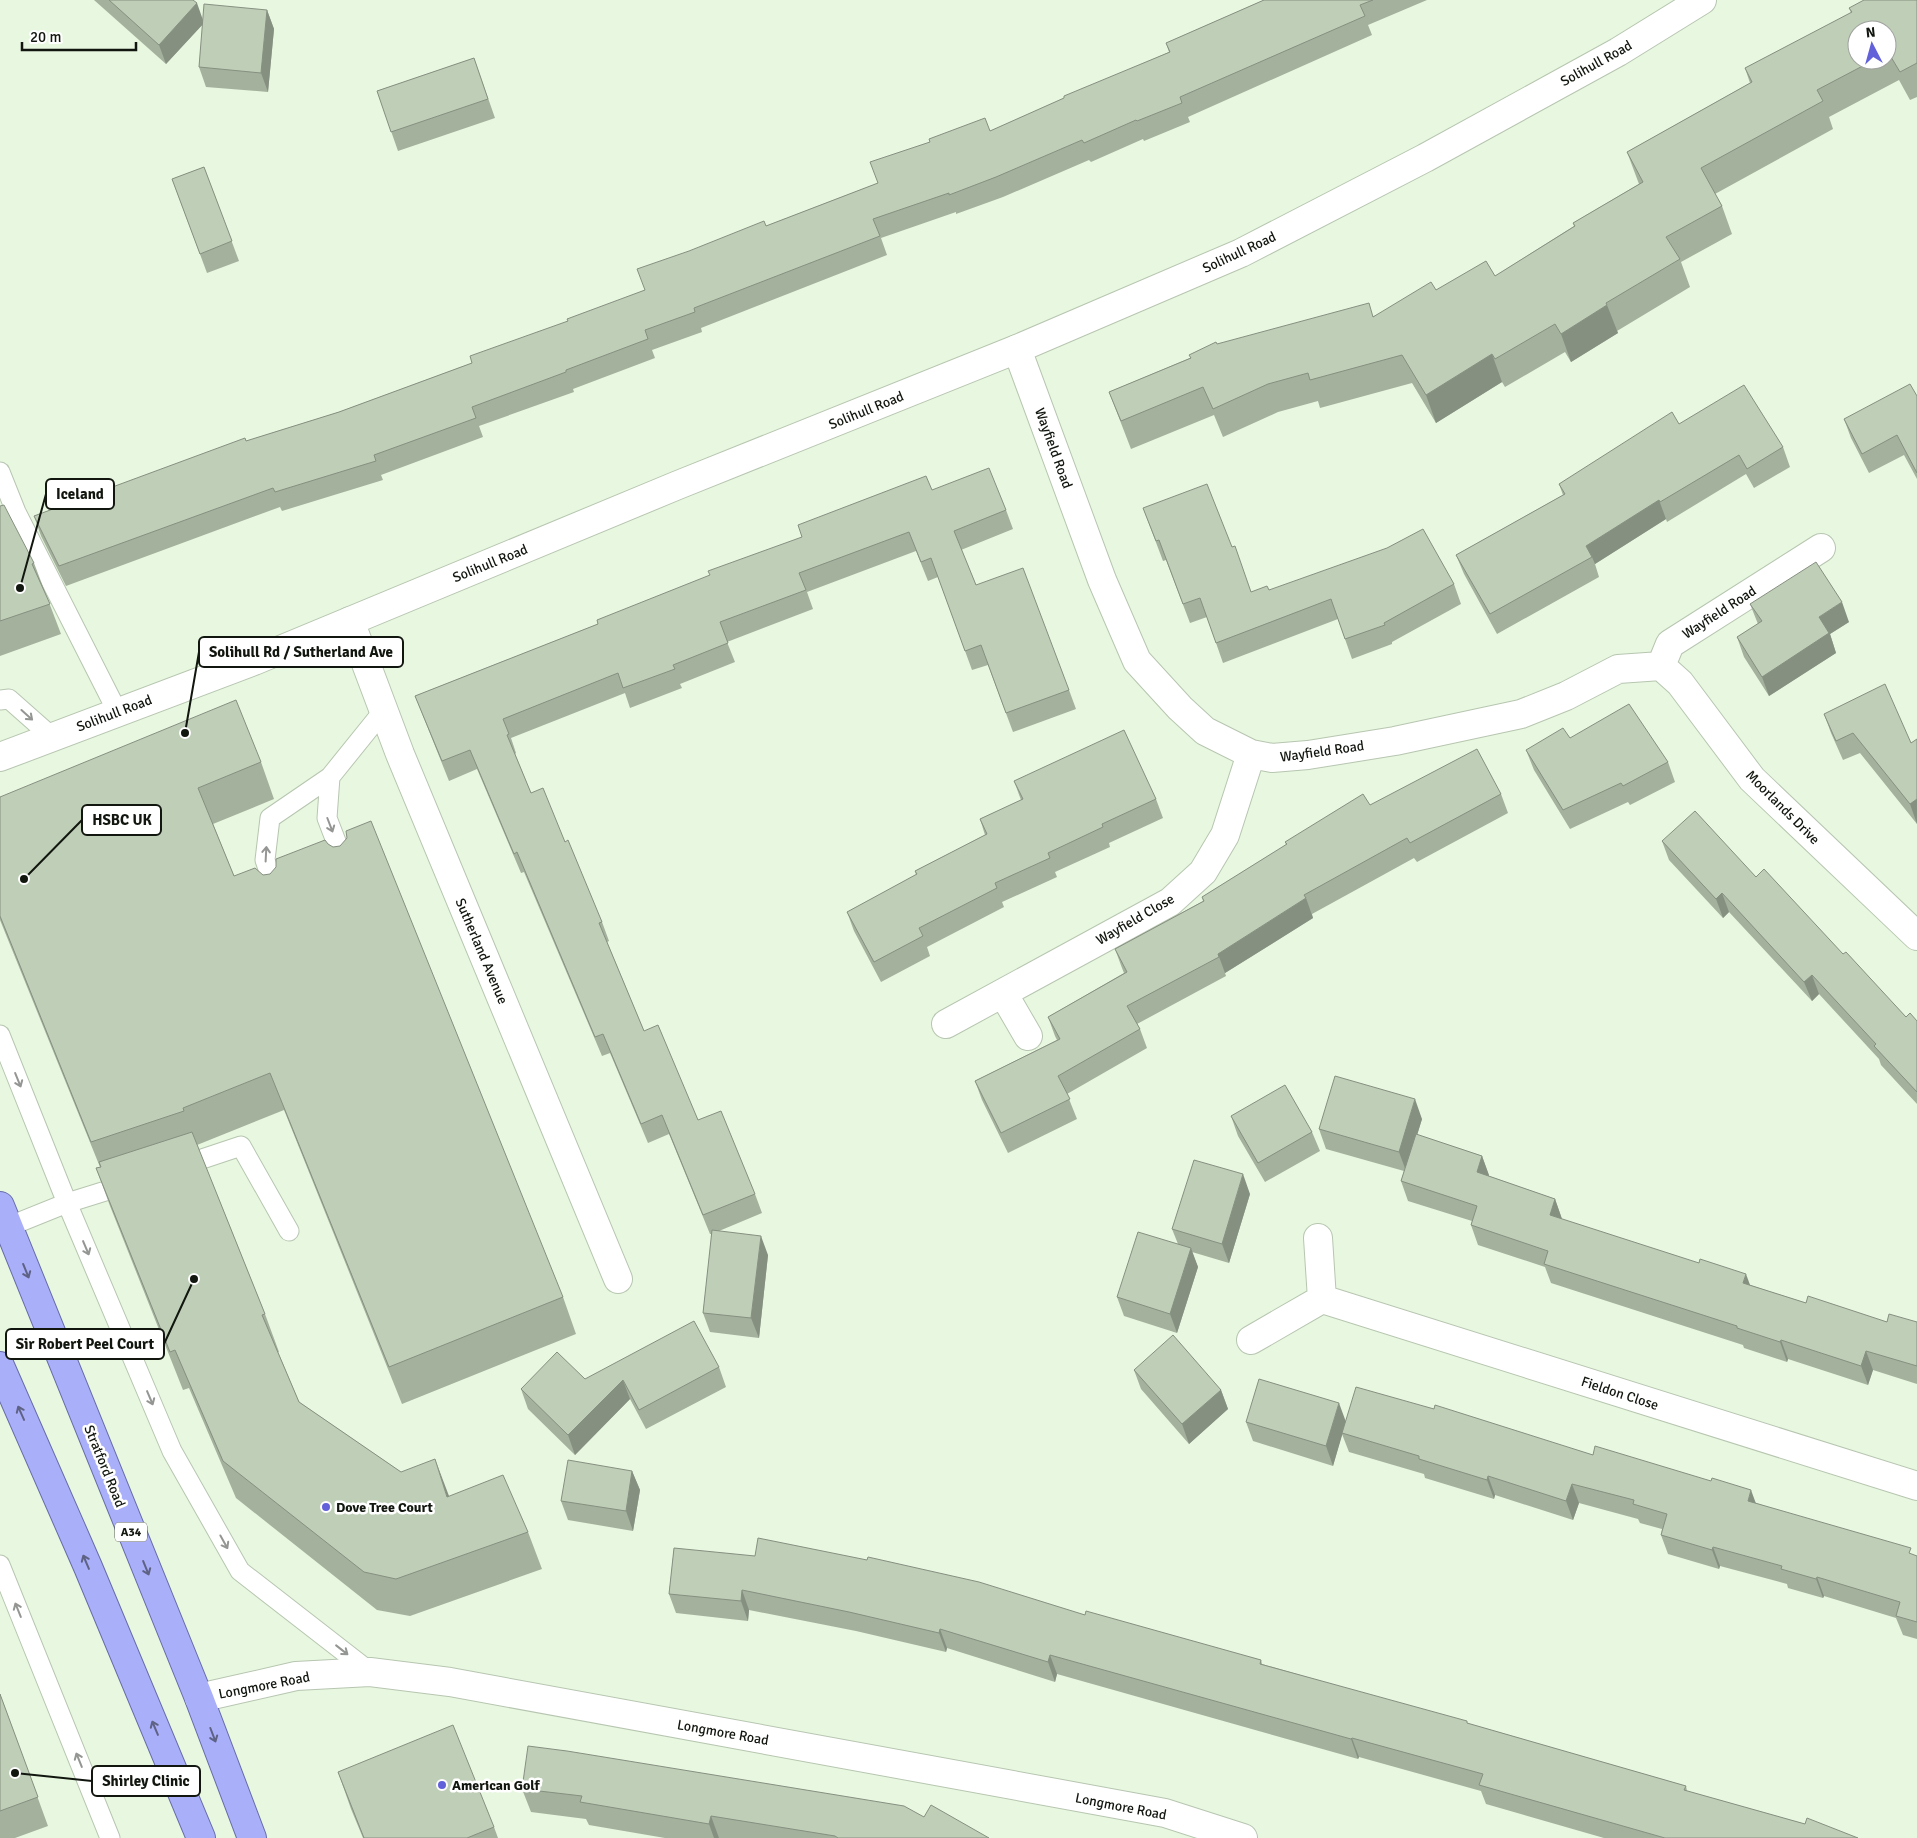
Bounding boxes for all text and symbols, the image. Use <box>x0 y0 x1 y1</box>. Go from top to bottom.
scale bar <box>22 20 136 52</box>
north arrow <box>1847 20 1897 70</box>
text: N <box>1865 24 1876 42</box>
text: 20 m <box>30 28 61 46</box>
street label: Solihull Road <box>1557 37 1635 90</box>
street label: Solihull Road <box>1200 228 1279 277</box>
street label: Solihull Road <box>826 388 906 433</box>
street label: Wayfield Road <box>1031 405 1076 491</box>
callout: Iceland <box>46 479 114 509</box>
text: Iceland <box>56 485 104 503</box>
street label: Solihull Road <box>450 541 530 586</box>
street label: Wayfield Road <box>1679 582 1759 643</box>
callout: Solihull Rd / Sutherland Ave <box>199 637 403 667</box>
text: Solihull Rd / Sutherland Ave <box>209 643 393 661</box>
street label: Solihull Road <box>74 691 154 736</box>
one-way arrow <box>21 709 34 721</box>
street label: Wayfield Road <box>1279 737 1365 766</box>
street label: Moorlands Drive <box>1742 767 1823 848</box>
callout: HSBC UK <box>82 805 161 835</box>
text: HSBC UK <box>92 811 152 829</box>
one-way arrow <box>326 817 335 833</box>
one-way arrow <box>262 847 271 863</box>
street label: Wayfield Close <box>1093 890 1177 949</box>
street label: Sutherland Avenue <box>452 896 511 1007</box>
one-way arrow <box>14 1072 23 1087</box>
one-way arrow <box>81 1240 91 1255</box>
one-way arrow <box>22 1263 31 1278</box>
callout: Sir Robert Peel Court <box>6 1329 164 1359</box>
text: Sir Robert Peel Court <box>16 1335 155 1353</box>
street label: Fieldon Close <box>1579 1373 1661 1414</box>
one-way arrow <box>145 1390 155 1405</box>
one-way arrow <box>15 1406 25 1421</box>
street label: Stratford Road <box>80 1423 129 1510</box>
place label: Dove Tree Court <box>336 1499 434 1516</box>
marker: Dove Tree Court <box>320 1501 332 1513</box>
road number: A34 <box>115 1522 147 1541</box>
one-way arrow <box>219 1534 229 1549</box>
one-way arrow <box>80 1555 90 1570</box>
one-way arrow <box>141 1560 151 1575</box>
one-way arrow <box>13 1603 22 1618</box>
one-way arrow <box>335 1645 348 1656</box>
street label: Longmore Road <box>217 1668 311 1703</box>
street label: Longmore Road <box>676 1716 770 1749</box>
one-way arrow <box>150 1721 159 1736</box>
one-way arrow <box>209 1727 218 1742</box>
one-way arrow <box>74 1753 83 1768</box>
callout: Shirley Clinic <box>92 1766 200 1796</box>
text: Shirley Clinic <box>102 1772 190 1790</box>
place label: American Golf <box>452 1777 540 1794</box>
marker: American Golf <box>436 1779 448 1791</box>
street label: Longmore Road <box>1074 1789 1168 1824</box>

